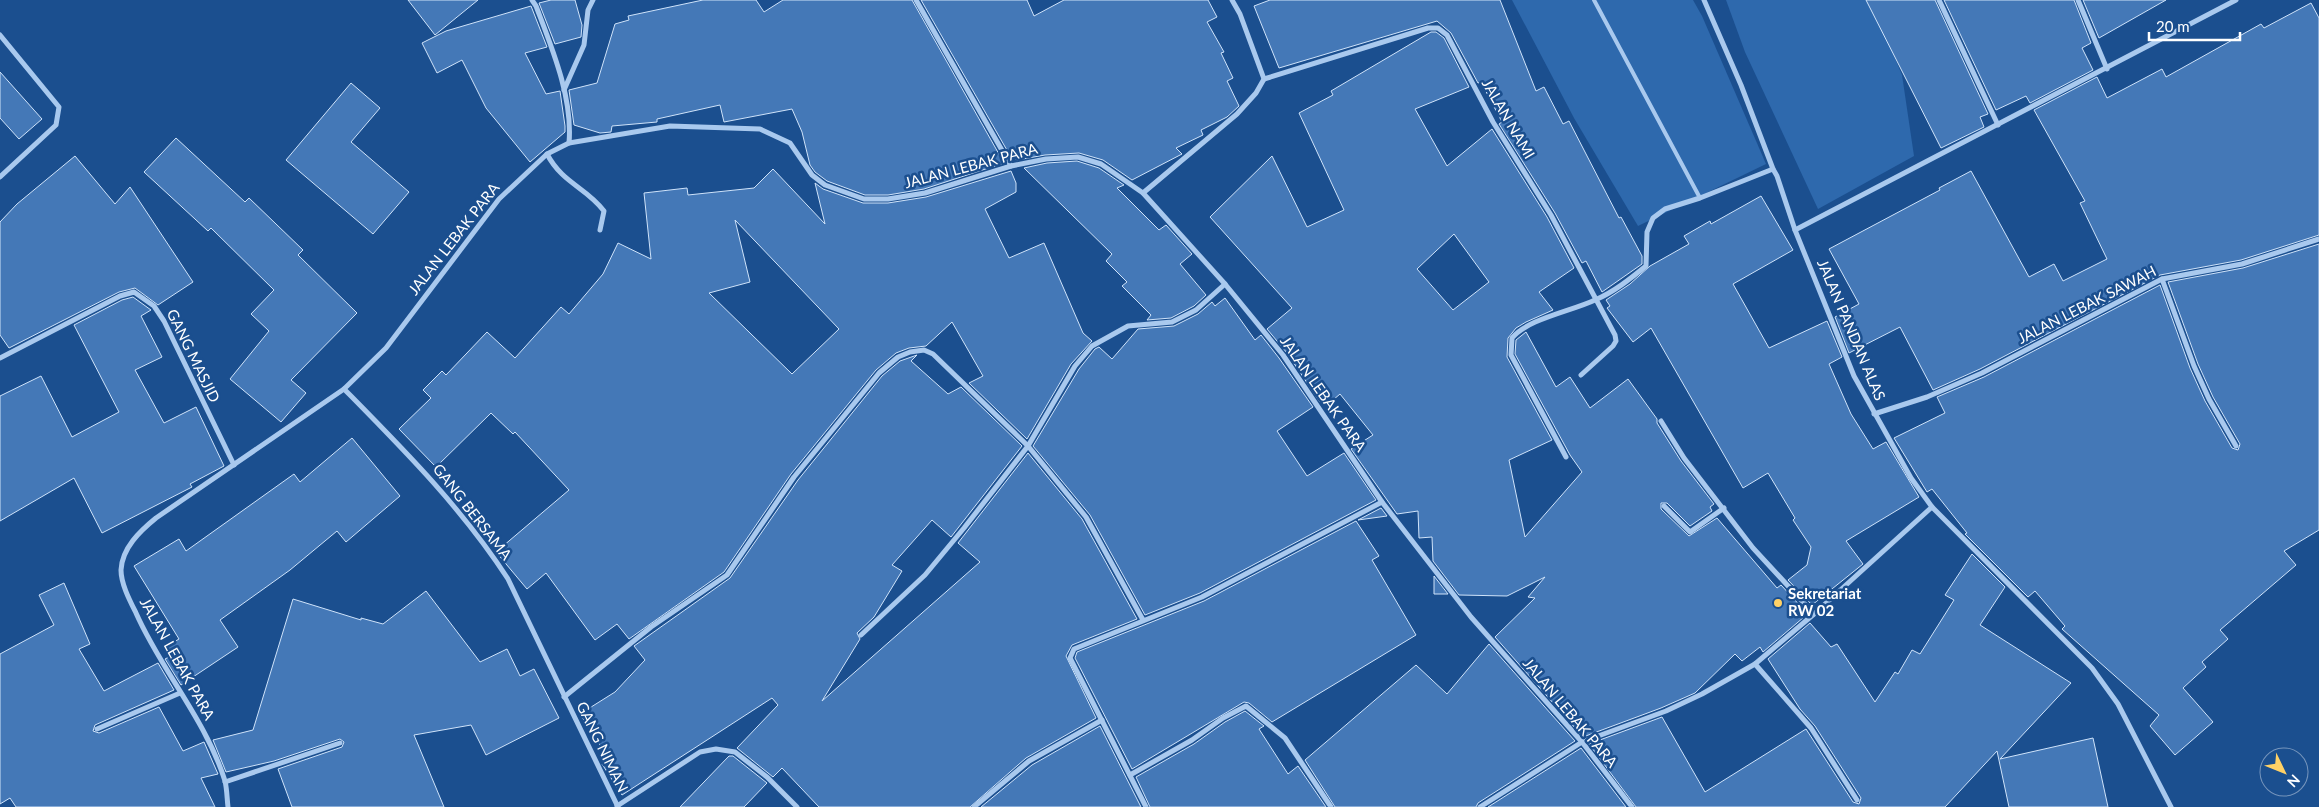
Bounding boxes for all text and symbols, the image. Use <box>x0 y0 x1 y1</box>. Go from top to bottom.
scale bar <box>2149 10 2240 42</box>
text: 20 m <box>2156 17 2190 35</box>
street label: JALAN NAMI <box>1479 75 1539 162</box>
street label: JALAN LEBAK PARA <box>902 138 1040 191</box>
street label: JALAN LEBAK PARA <box>404 178 503 298</box>
street label: JALAN PANDAN ALAS <box>1814 256 1890 403</box>
street label: JALAN LEBAK SAWAH <box>2014 261 2159 347</box>
street label: GANG MASJID <box>164 306 224 405</box>
street label: JALAN LEBAK PARA <box>1277 332 1371 456</box>
street label: GANG BERSAMA <box>430 460 516 564</box>
place label: Sekretariat RW 02 <box>1788 584 1862 619</box>
street label: JALAN LEBAK PARA <box>137 594 219 724</box>
marker: Sekretariat RW 02 <box>1772 597 1784 609</box>
street label: JALAN LEBAK PARA <box>1520 654 1622 771</box>
street label: GANG NIMAN <box>573 698 633 795</box>
north arrow <box>2259 747 2309 797</box>
text: N <box>2284 771 2304 791</box>

